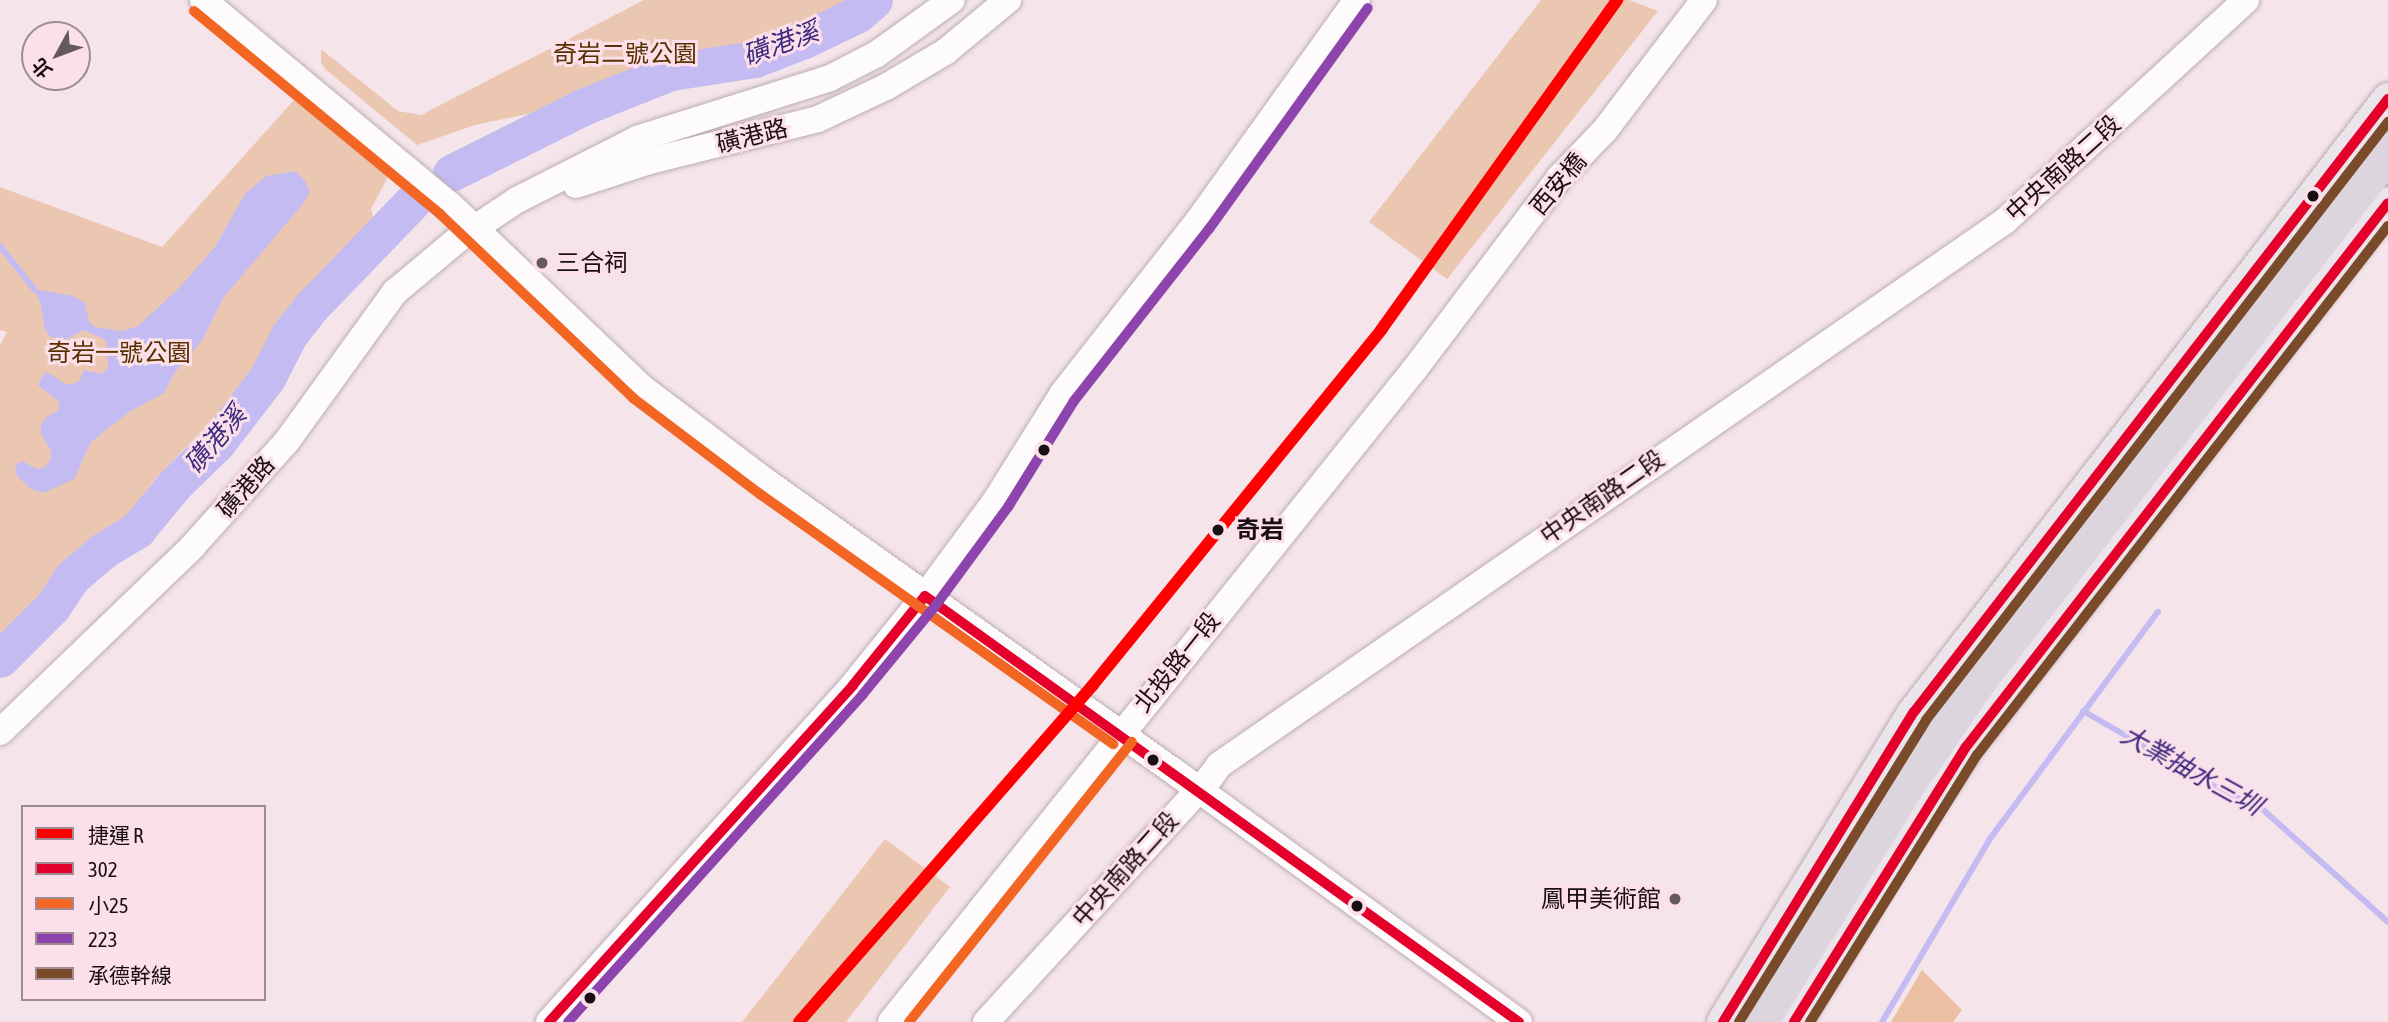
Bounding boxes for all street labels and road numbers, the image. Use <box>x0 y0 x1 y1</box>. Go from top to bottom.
street label: 中央南路二段 <box>2000 109 2126 227</box>
street label: 磺港路 <box>714 113 790 159</box>
street label: 西安橋 <box>1524 147 1592 221</box>
street label: 中央南路二段 <box>1535 444 1669 550</box>
street label: 磺港路 <box>212 450 280 524</box>
street label: 北投路一段 <box>1128 606 1226 718</box>
street label: 中央南路二段 <box>1066 806 1184 932</box>

